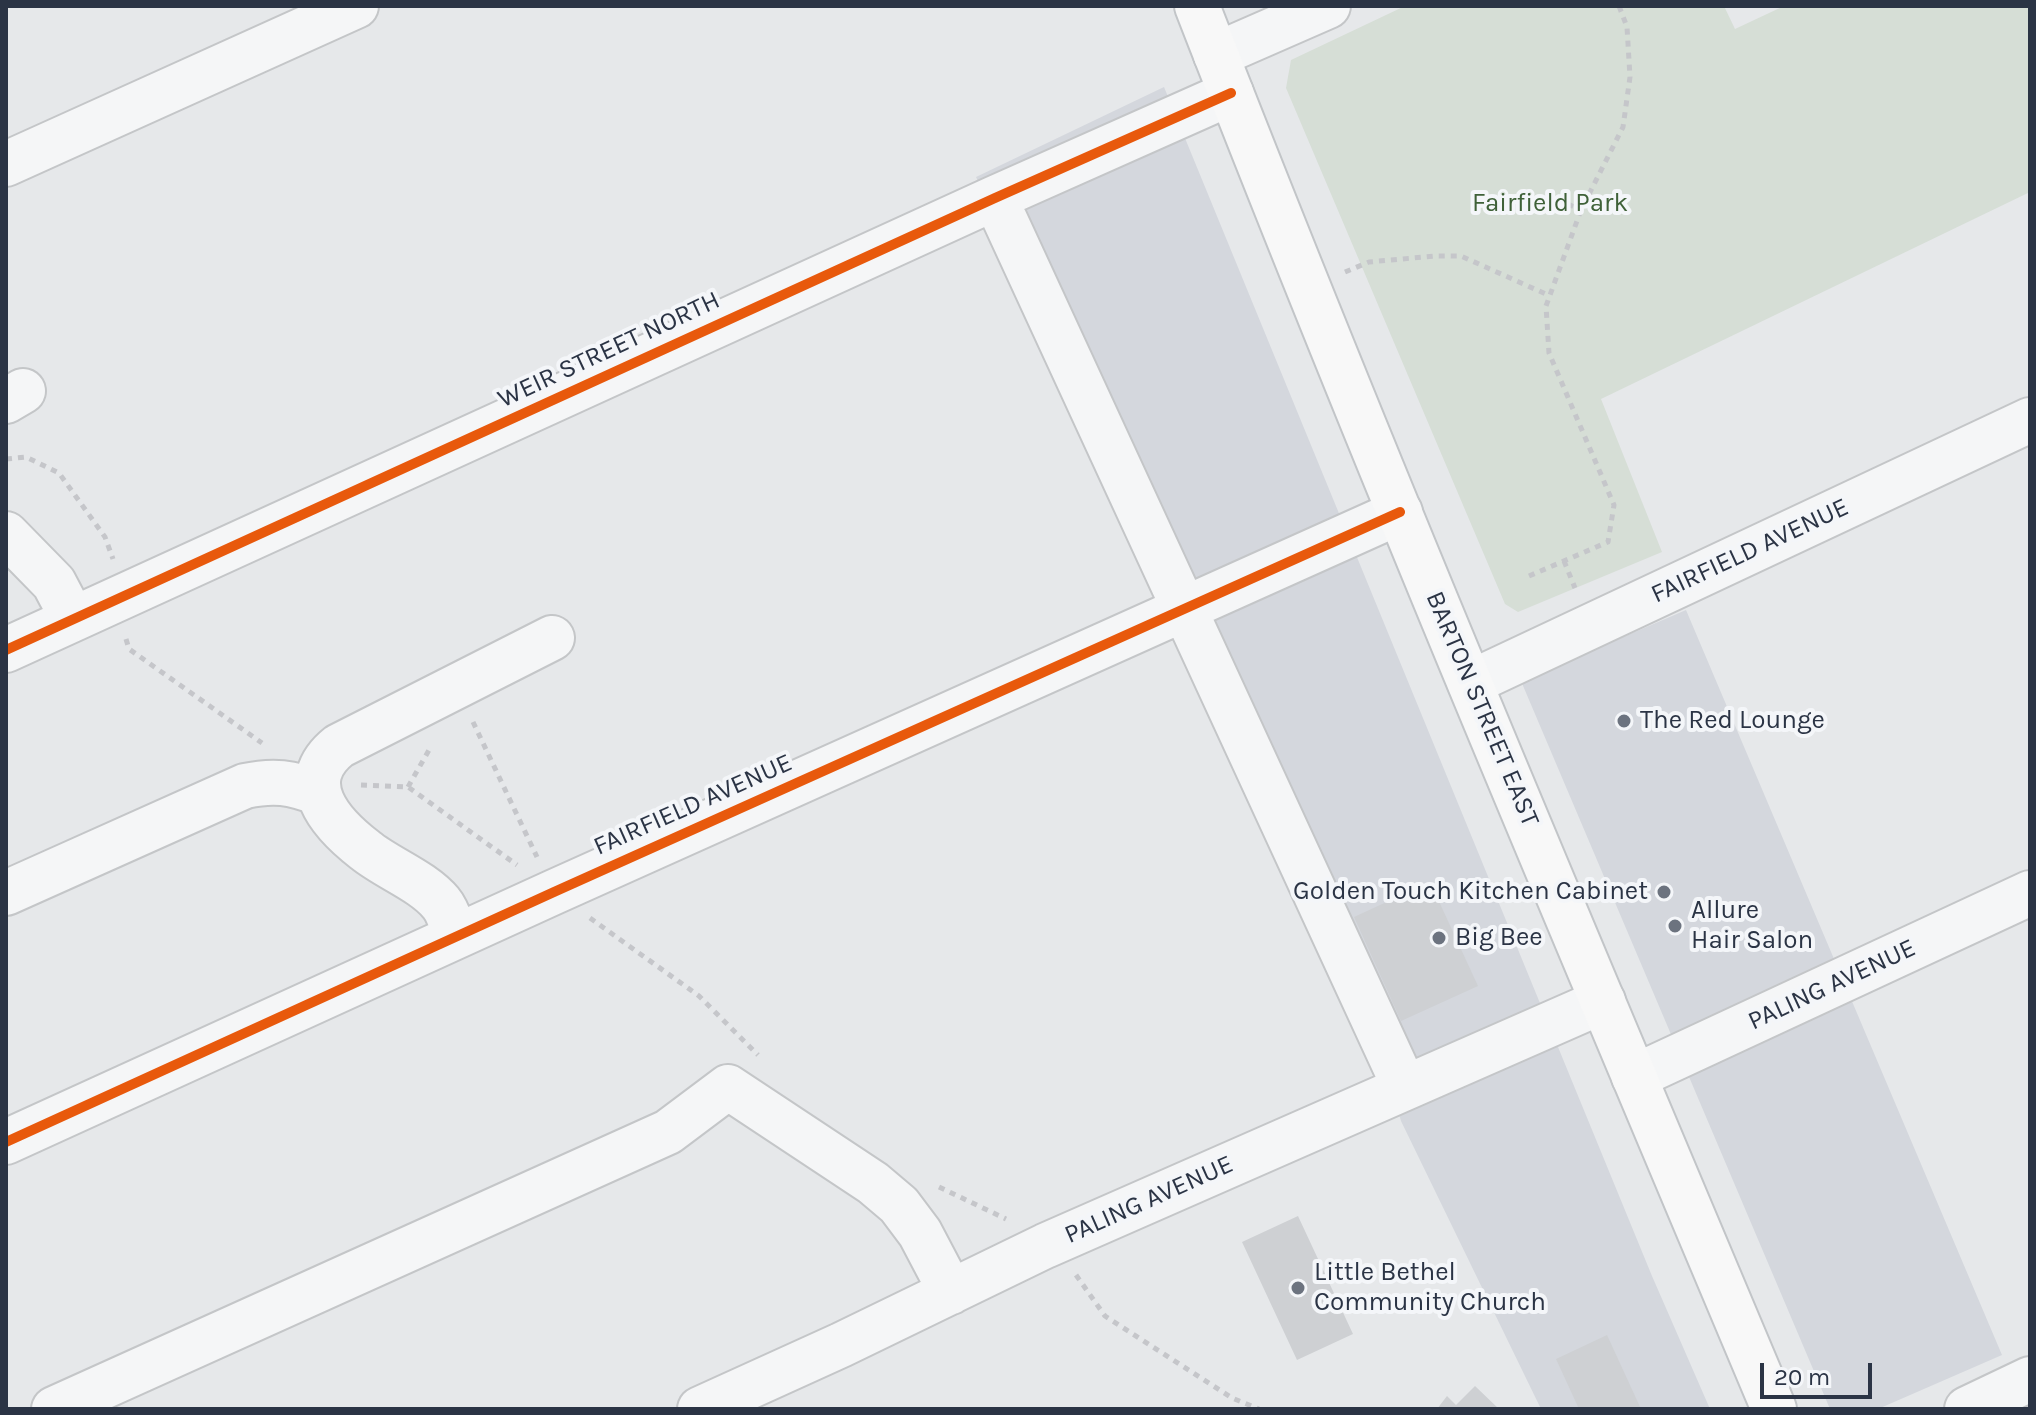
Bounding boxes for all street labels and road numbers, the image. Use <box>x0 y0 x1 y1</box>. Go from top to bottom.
street label: WEIR STREET NORTH <box>493 285 725 415</box>
street label: FAIRFIELD AVENUE <box>1646 492 1854 610</box>
street label: BARTON STREET EAST <box>1418 587 1546 831</box>
street label: FAIRFIELD AVENUE <box>589 747 797 863</box>
street label: PALING AVENUE <box>1743 933 1921 1037</box>
street label: PALING AVENUE <box>1060 1149 1238 1251</box>

